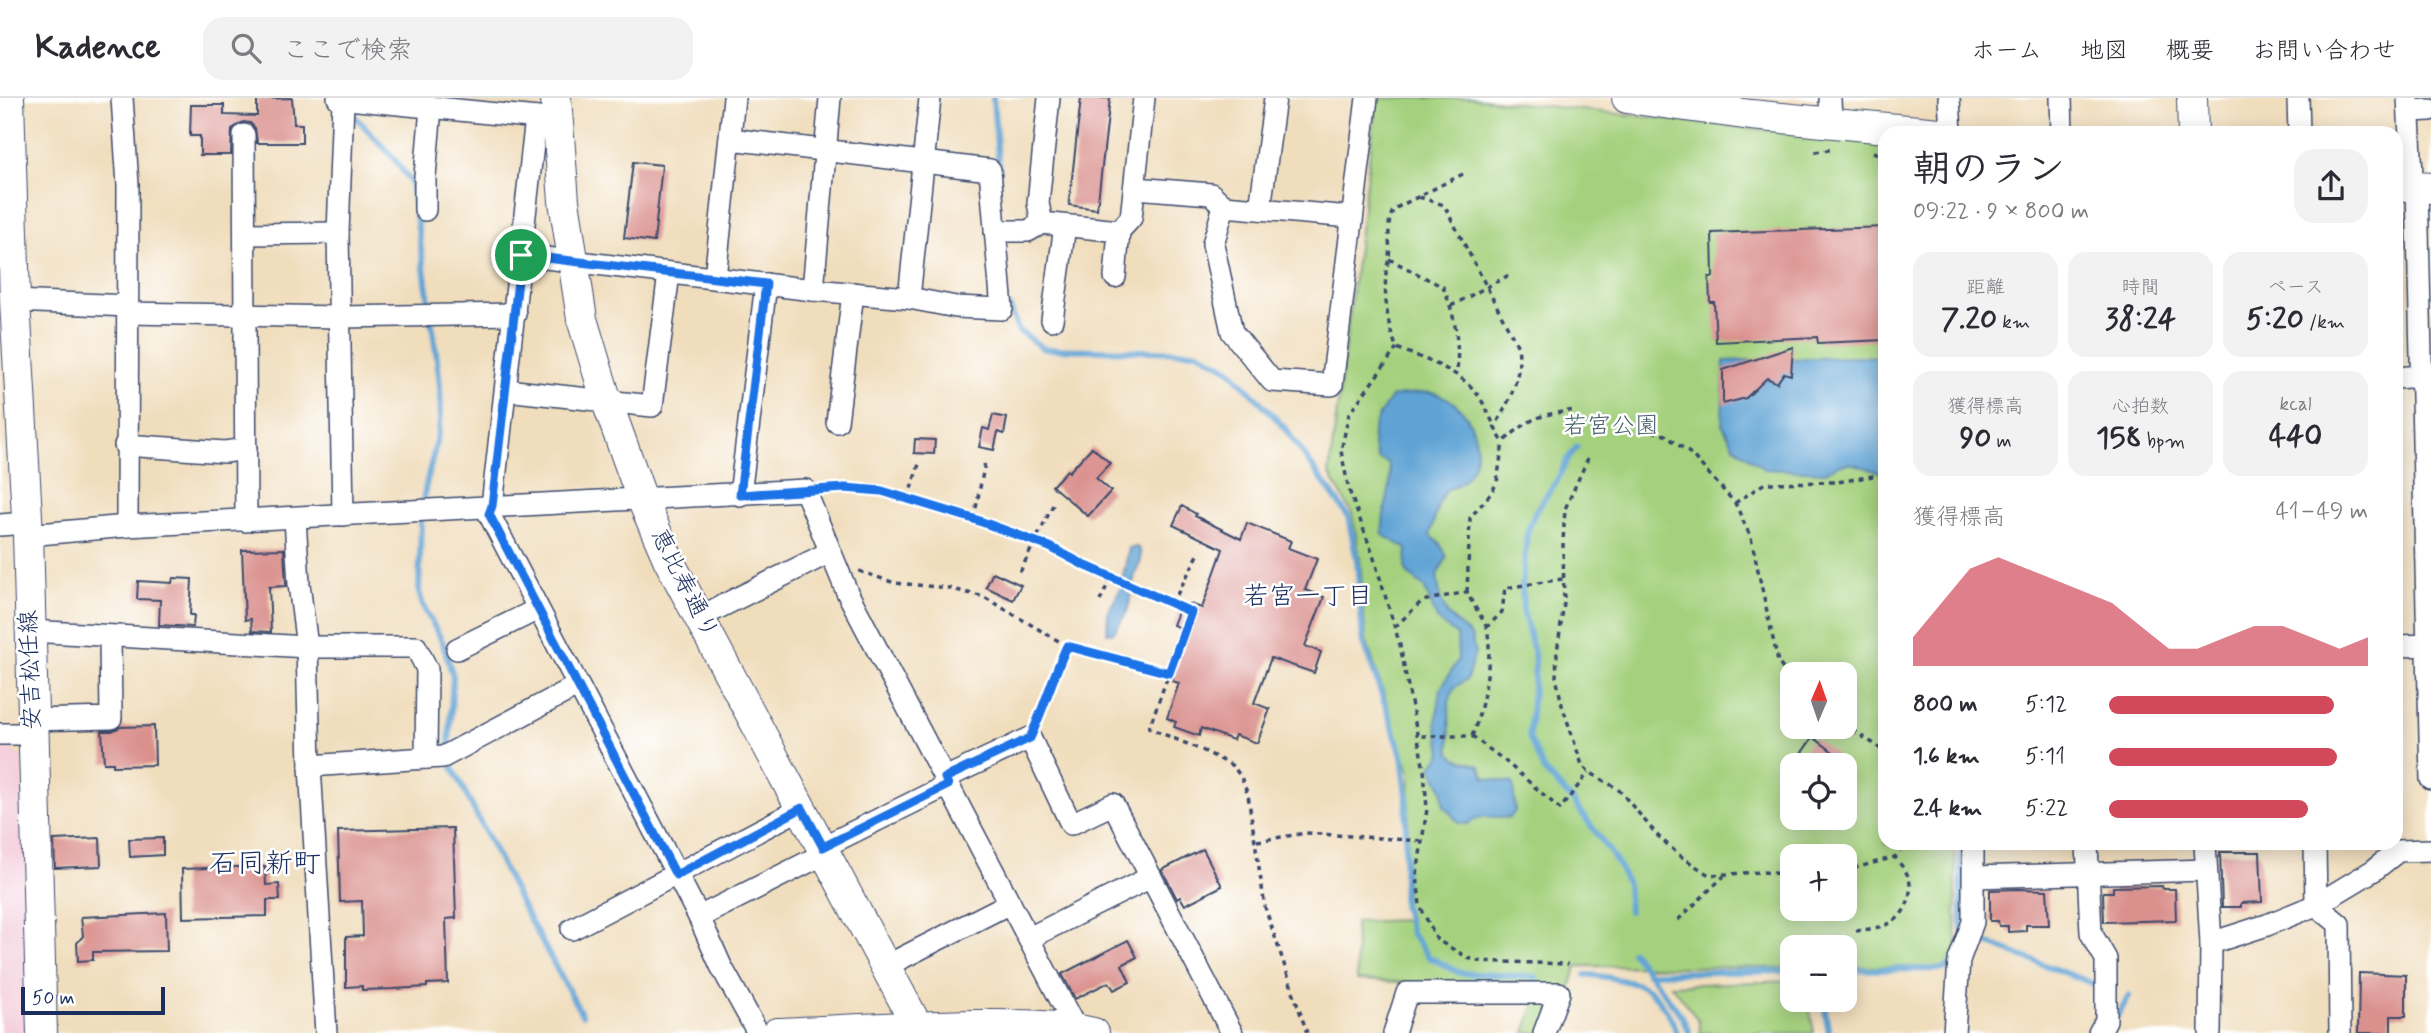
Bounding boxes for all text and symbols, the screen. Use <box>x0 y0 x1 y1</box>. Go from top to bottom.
search box <box>203 17 693 80</box>
text: Kadence <box>35 26 161 70</box>
icon: search <box>227 29 265 67</box>
text: ここで検索 <box>283 34 413 68</box>
text: ホーム <box>1971 36 2042 67</box>
text: 地図 <box>2080 36 2128 67</box>
text: 概要 <box>2166 36 2214 67</box>
text: お問い合わせ <box>2252 36 2396 67</box>
text: 朝のラン <box>1913 146 2065 195</box>
button: share <box>2294 149 2368 223</box>
text: 09:22 · 9 × 800 m <box>1913 197 2089 227</box>
pin <box>491 225 551 285</box>
icon: arrive <box>502 236 540 274</box>
text: 距離 <box>1966 275 2005 300</box>
text: 時間 <box>2121 275 2160 300</box>
text: ペース <box>2268 275 2323 300</box>
text: 7.20 <box>1941 300 1997 339</box>
text: 38:24 <box>2105 300 2176 339</box>
text: 5:20 <box>2246 300 2304 339</box>
text: km <box>1997 310 2030 335</box>
text: /km <box>2304 310 2345 335</box>
text: kcal <box>2280 392 2311 417</box>
text: 獲得標高 <box>1947 394 2024 419</box>
text: 心拍数 <box>2112 394 2169 419</box>
park label: 若宮公園 <box>1563 411 1659 442</box>
text: 440 <box>2269 417 2322 456</box>
text: 90 <box>1959 419 1991 458</box>
text: 158 <box>2096 419 2142 458</box>
text: m <box>1991 429 2012 454</box>
text: bpm <box>2142 429 2185 454</box>
text: 41–49 m <box>2275 497 2368 527</box>
text: 獲得標高 <box>1913 503 2005 533</box>
street label: 恵比寿通り <box>643 524 725 644</box>
district label: 若宮一丁目 <box>1243 580 1373 614</box>
street label: 安吉松任線 <box>13 609 49 731</box>
north arrow <box>1780 662 1857 738</box>
map controls <box>1780 662 1857 1012</box>
text: 800 m <box>1913 690 1977 720</box>
text: 5:12 <box>2025 690 2067 720</box>
text: 1.6 km <box>1913 742 1980 772</box>
text: 5:11 <box>2025 742 2065 772</box>
button: locate <box>1780 753 1857 830</box>
text: 2.4 km <box>1913 794 1982 824</box>
text: 5:22 <box>2025 794 2068 824</box>
button: + <box>1780 844 1857 921</box>
district label: 石同新町 <box>209 846 321 883</box>
button: − <box>1780 935 1857 1012</box>
scale bar <box>21 984 164 1016</box>
text: 50 m <box>32 986 75 1011</box>

